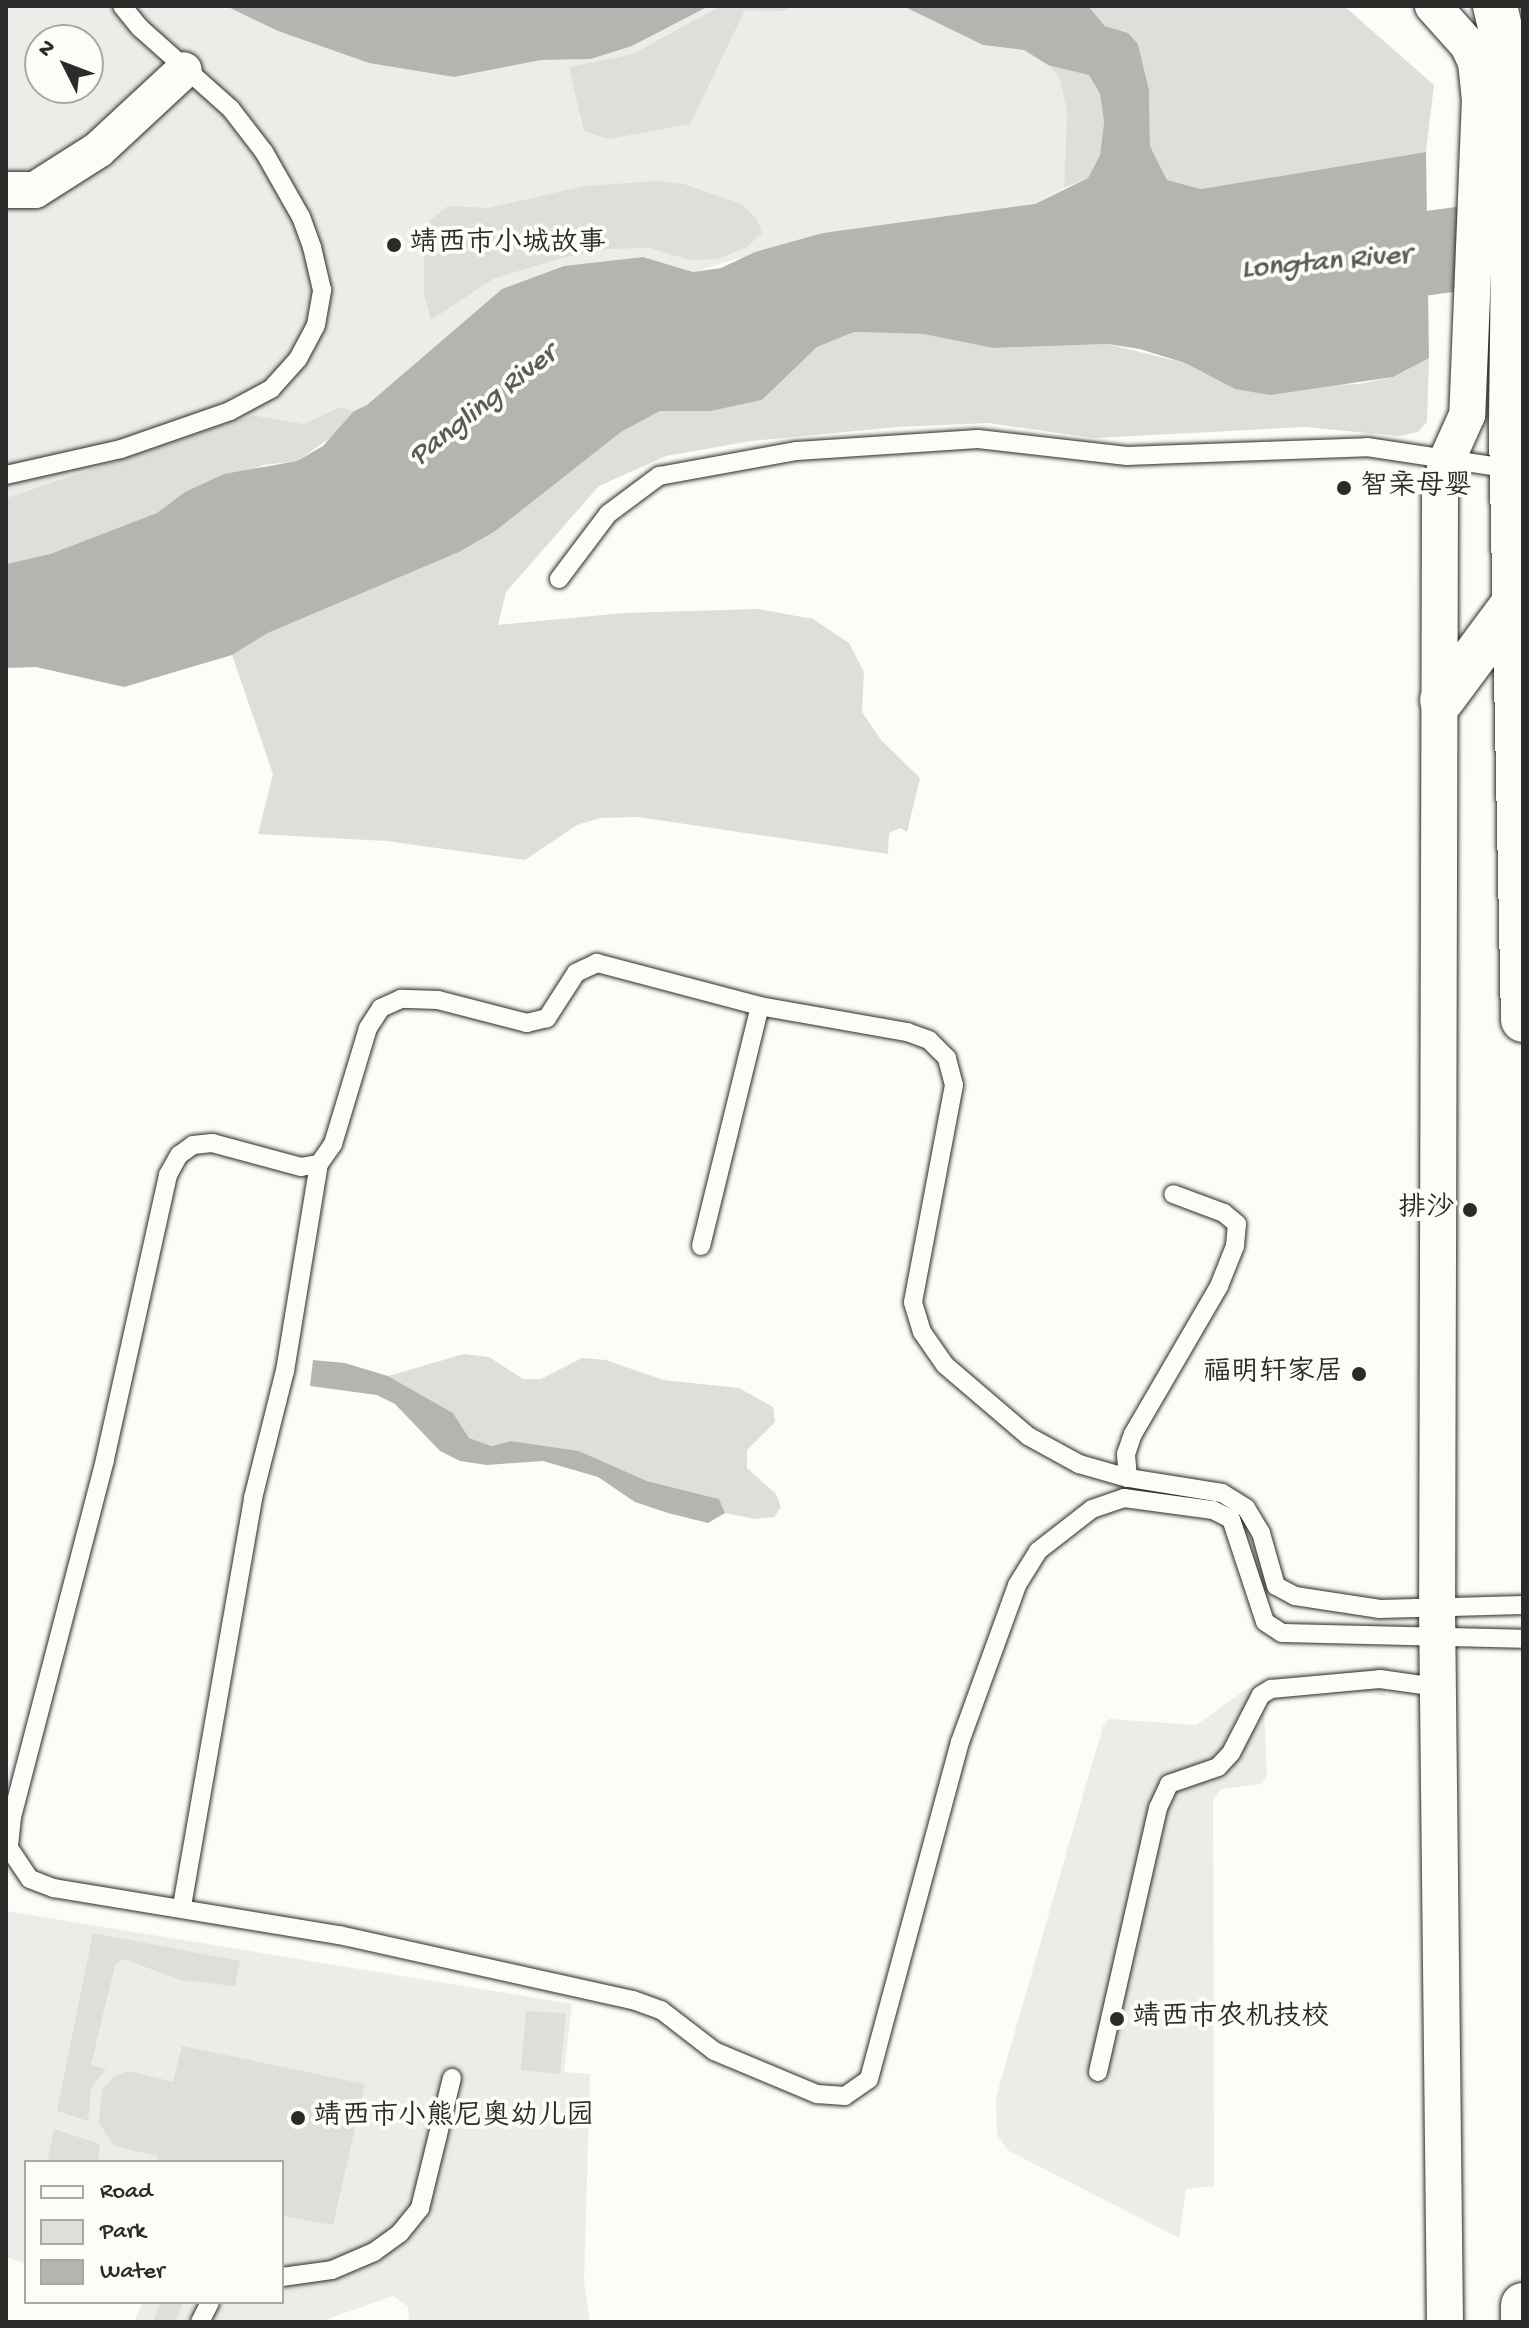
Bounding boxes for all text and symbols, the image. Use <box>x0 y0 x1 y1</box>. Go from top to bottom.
north arrow <box>24 24 104 104</box>
text: N <box>33 35 62 63</box>
place label: 靖西市小城故事 <box>410 228 606 262</box>
marker: 靖西市小城故事 <box>385 236 403 254</box>
water label: Longtan River <box>1240 239 1412 289</box>
water label: Pangling River <box>403 338 565 476</box>
place label: 智亲母婴 <box>1360 471 1472 505</box>
marker: 智亲母婴 <box>1335 479 1353 497</box>
place label: 排沙 <box>1398 1193 1454 1227</box>
marker: 排沙 <box>1461 1201 1479 1219</box>
place label: 福明轩家居 <box>1203 1357 1343 1391</box>
marker: 福明轩家居 <box>1350 1365 1368 1383</box>
place label: 靖西市农机技校 <box>1133 2002 1329 2036</box>
marker: 靖西市农机技校 <box>1108 2010 1126 2028</box>
place label: 靖西市小熊尼奥幼儿园 <box>314 2101 594 2135</box>
marker: 靖西市小熊尼奥幼儿园 <box>289 2109 307 2127</box>
legend <box>24 2160 284 2304</box>
text: Road <box>100 2178 152 2207</box>
text: Park <box>100 2218 146 2247</box>
text: Water <box>100 2258 164 2287</box>

